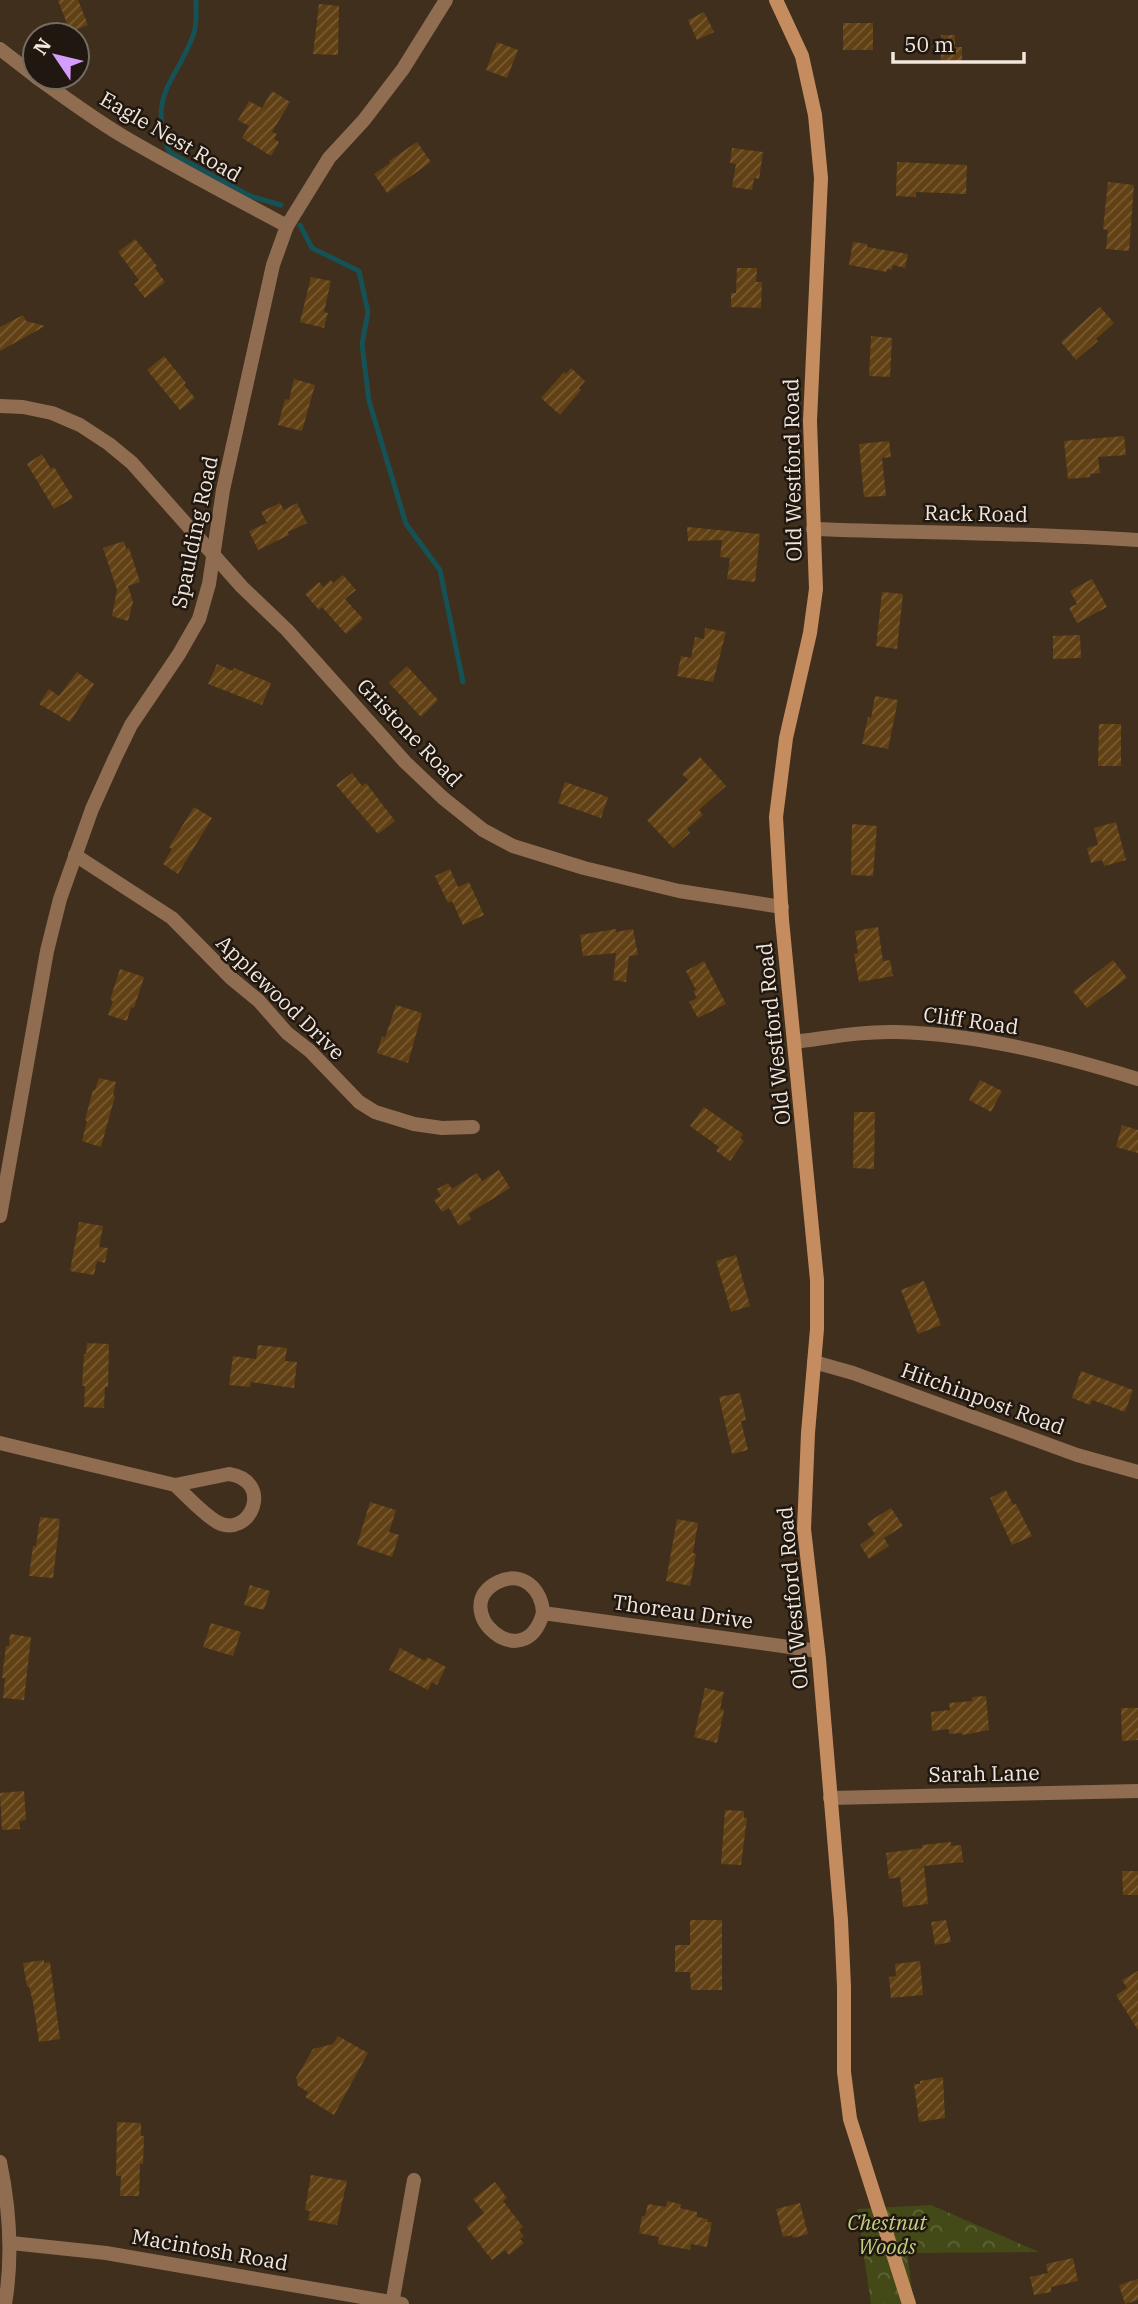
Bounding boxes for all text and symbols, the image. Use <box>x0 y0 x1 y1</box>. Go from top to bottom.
north arrow <box>21 21 91 91</box>
scale bar <box>893 21 1024 65</box>
text: 50 m <box>904 30 954 58</box>
text: N <box>28 33 56 59</box>
street label: Eagle Nest Road <box>95 84 247 188</box>
street label: Old Westford Road <box>776 378 808 562</box>
street label: Spaulding Road <box>164 453 224 611</box>
street label: Rack Road <box>924 498 1028 528</box>
street label: Gristone Road <box>351 672 469 792</box>
street label: Applewood Drive <box>211 928 351 1066</box>
street label: Old Westford Road <box>749 941 796 1126</box>
street label: Cliff Road <box>922 999 1021 1041</box>
street label: Hitchinpost Road <box>897 1355 1069 1441</box>
street label: Old Westford Road <box>770 1505 814 1690</box>
street label: Thoreau Drive <box>611 1587 755 1635</box>
street label: Sarah Lane <box>928 1758 1040 1788</box>
park label: Chestnut Woods <box>847 2208 927 2260</box>
street label: Macintosh Road <box>130 2221 291 2277</box>

